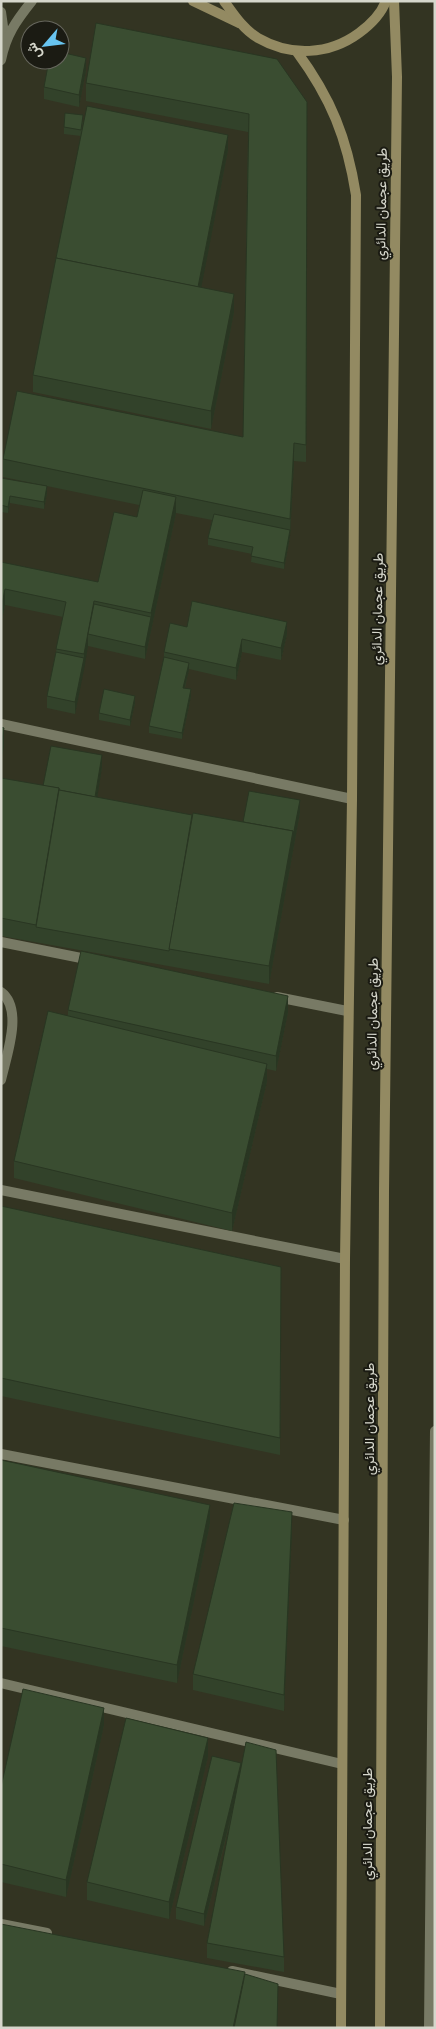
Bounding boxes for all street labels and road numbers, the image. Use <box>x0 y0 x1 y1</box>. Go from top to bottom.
street label: طريق عجمان الدائري <box>370 148 394 260</box>
street label: طريق عجمان الدائري <box>366 553 390 665</box>
street label: طريق عجمان الدائري <box>361 958 385 1070</box>
street label: طريق عجمان الدائري <box>359 1363 381 1475</box>
street label: طريق عجمان الدائري <box>357 1768 379 1880</box>

